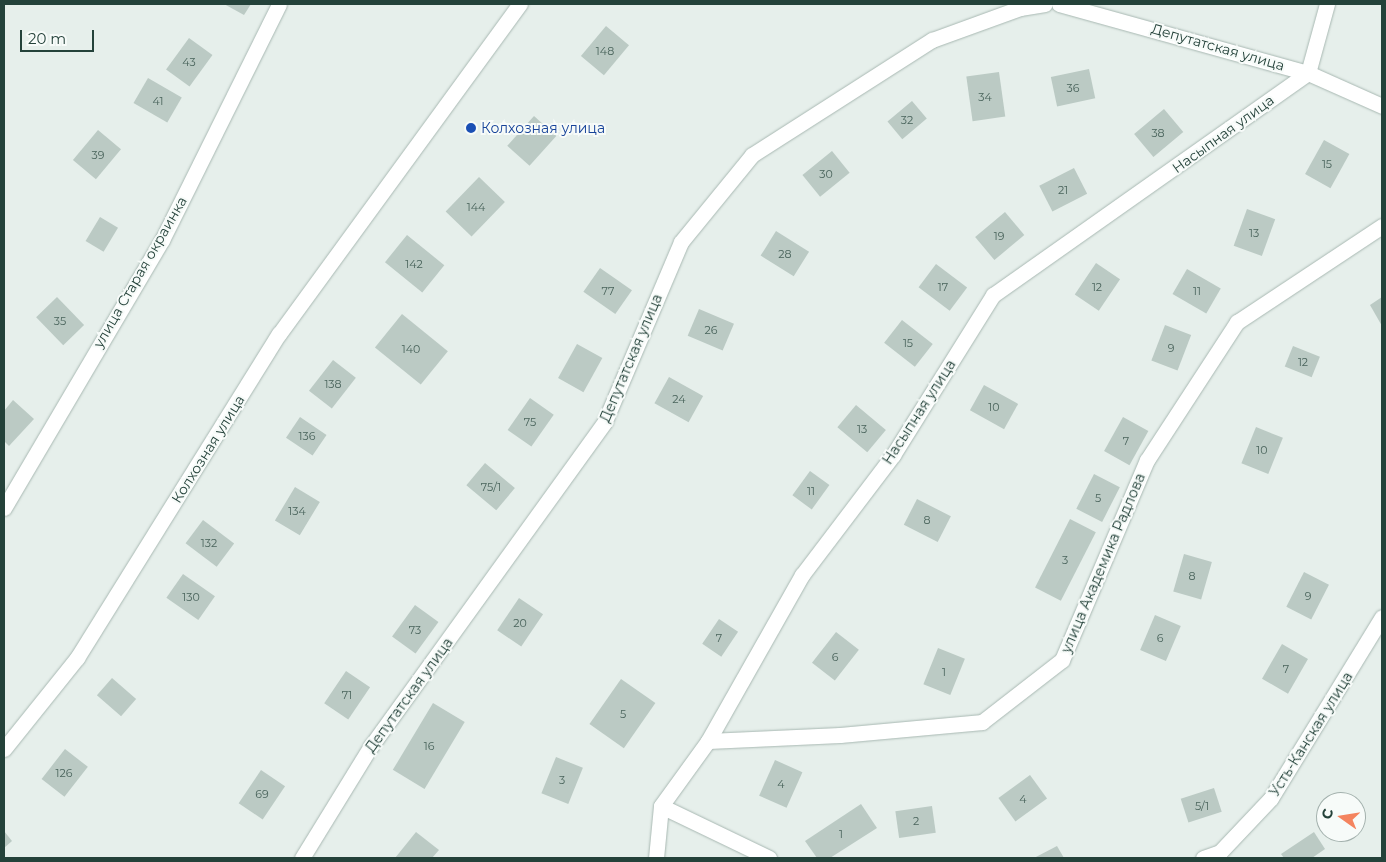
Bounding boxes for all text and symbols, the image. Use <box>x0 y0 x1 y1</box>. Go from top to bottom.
scale bar <box>22 20 96 52</box>
street label: Депутатская улица <box>1149 20 1287 74</box>
text: 20 m <box>28 29 66 48</box>
house number: 148 <box>596 44 614 58</box>
house number: 43 <box>182 55 196 69</box>
house number: 36 <box>1067 81 1079 95</box>
house number: 34 <box>978 90 992 104</box>
street label: Насыпная улица <box>1169 92 1277 176</box>
house number: 41 <box>153 94 163 108</box>
house number: 32 <box>901 113 913 127</box>
place label: Колхозная улица <box>481 120 605 136</box>
marker: Колхозная улица <box>465 122 477 134</box>
house number: 38 <box>1151 126 1165 140</box>
house number: 39 <box>92 148 104 162</box>
house number: 15 <box>1322 157 1332 171</box>
house number: 30 <box>819 167 833 181</box>
house number: 21 <box>1058 183 1068 197</box>
street label: улица Старая окраинка <box>90 193 190 351</box>
house number: 144 <box>467 200 485 214</box>
house number: 13 <box>1249 226 1259 240</box>
house number: 19 <box>994 229 1004 243</box>
house number: 28 <box>778 247 792 261</box>
house number: 142 <box>405 257 423 271</box>
house number: 17 <box>938 280 948 294</box>
house number: 12 <box>1092 280 1102 294</box>
house number: 77 <box>602 284 614 298</box>
house number: 11 <box>1193 284 1201 298</box>
street label: Депутатская улица <box>596 291 666 425</box>
house number: 35 <box>54 314 66 328</box>
house number: 26 <box>705 323 717 337</box>
house number: 15 <box>903 336 913 350</box>
house number: 9 <box>1168 341 1174 355</box>
house number: 140 <box>402 342 420 356</box>
house number: 12 <box>1298 355 1308 369</box>
street label: Насыпная улица <box>879 357 959 467</box>
house number: 138 <box>324 377 342 391</box>
street label: Колхозная улица <box>168 392 248 506</box>
house number: 24 <box>672 392 686 406</box>
house number: 10 <box>988 400 1000 414</box>
house number: 75 <box>524 415 536 429</box>
house number: 13 <box>857 422 867 436</box>
house number: 136 <box>299 429 315 443</box>
house number: 7 <box>1123 434 1129 448</box>
house number: 10 <box>1256 443 1268 457</box>
street label: улица Академика Радлова <box>1057 471 1149 655</box>
house number: 75/1 <box>481 480 501 494</box>
house number: 11 <box>807 484 815 498</box>
house number: 5 <box>1095 491 1101 505</box>
house number: 134 <box>288 504 306 518</box>
house number: 8 <box>923 513 931 527</box>
house number: 132 <box>201 536 217 550</box>
house number: 3 <box>1062 553 1068 567</box>
house number: 8 <box>1188 569 1196 583</box>
house number: 9 <box>1305 589 1311 603</box>
house number: 130 <box>182 590 200 604</box>
house number: 20 <box>513 616 527 630</box>
house number: 73 <box>409 623 421 637</box>
house number: 7 <box>716 631 722 645</box>
house number: 6 <box>1157 631 1163 645</box>
street label: Депутатская улица <box>362 634 456 756</box>
house number: 6 <box>832 650 838 664</box>
house number: 7 <box>1283 662 1289 676</box>
house number: 1 <box>942 665 946 679</box>
street label: Усть-Канская улица <box>1266 669 1356 799</box>
house number: 71 <box>342 688 352 702</box>
house number: 5 <box>620 707 626 721</box>
house number: 16 <box>424 739 434 753</box>
house number: 126 <box>56 766 72 780</box>
house number: 3 <box>559 773 565 787</box>
house number: 4 <box>777 777 785 791</box>
house number: 69 <box>255 787 269 801</box>
house number: 4 <box>1019 792 1027 806</box>
north arrow <box>1316 792 1366 842</box>
house number: 5/1 <box>1195 799 1209 813</box>
text: С <box>1317 807 1337 821</box>
house number: 2 <box>913 814 919 828</box>
house number: 1 <box>839 827 843 841</box>

